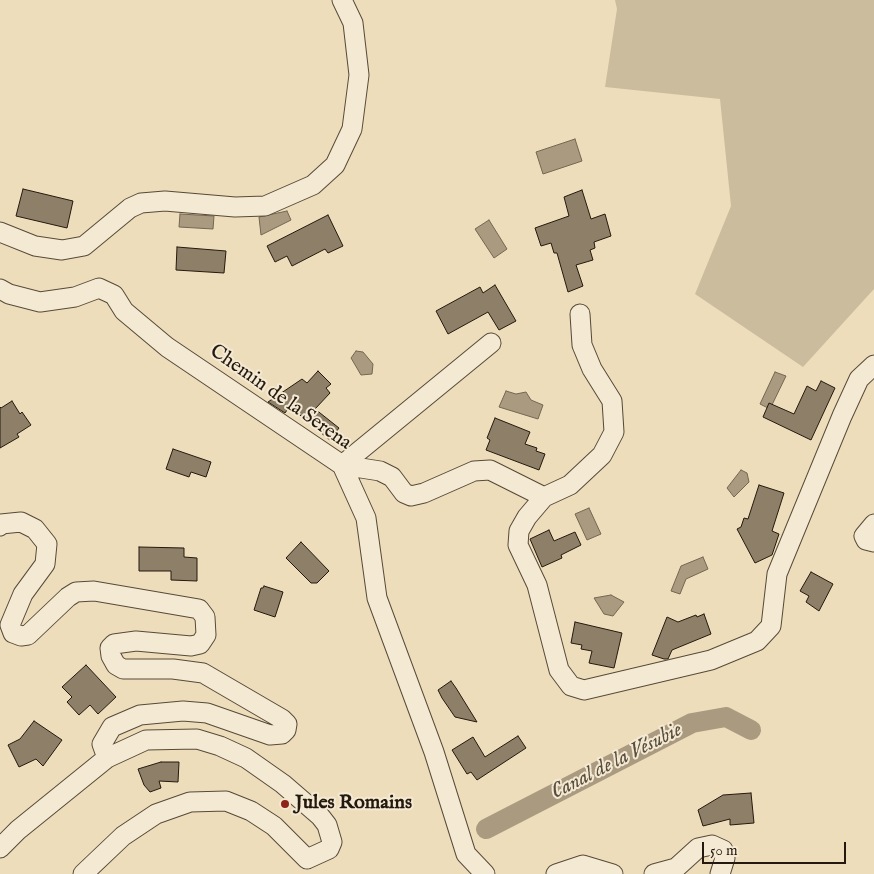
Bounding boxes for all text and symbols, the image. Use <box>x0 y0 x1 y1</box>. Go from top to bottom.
street label: Chemin de la Serena <box>204 340 356 456</box>
water label: Canal de la Vésubie <box>547 718 687 806</box>
place label: Jules Romains <box>295 792 412 816</box>
marker: Jules Romains <box>279 798 291 810</box>
scale bar <box>704 832 848 864</box>
text: 50 m <box>710 841 738 860</box>

